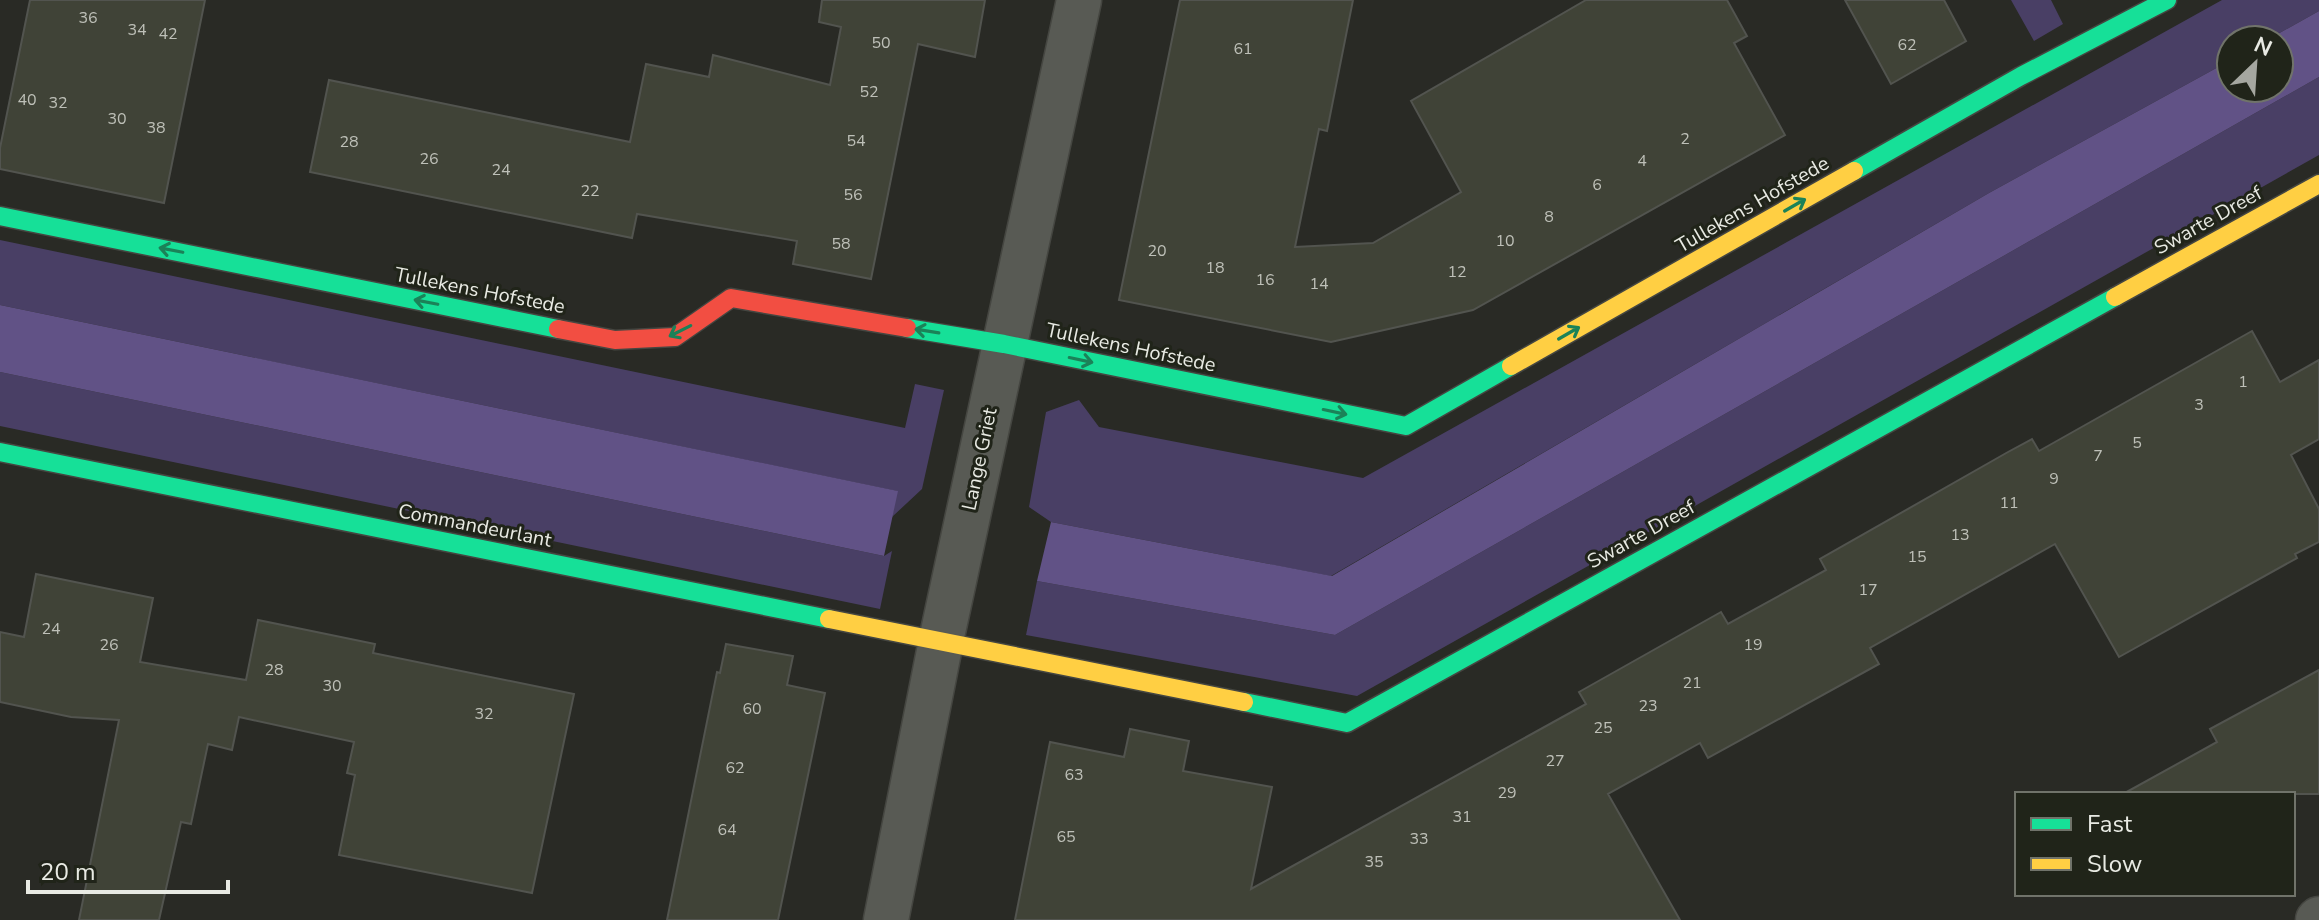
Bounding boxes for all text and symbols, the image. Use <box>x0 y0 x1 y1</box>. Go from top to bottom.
house number: 36 <box>78 7 98 29</box>
house number: 34 <box>127 19 147 41</box>
house number: 42 <box>158 23 178 45</box>
north arrow <box>2215 24 2295 104</box>
text: N <box>2249 30 2277 64</box>
house number: 50 <box>871 32 891 54</box>
house number: 62 <box>1897 34 1917 56</box>
house number: 61 <box>1233 38 1253 60</box>
house number: 52 <box>859 81 879 103</box>
house number: 40 <box>17 89 37 111</box>
house number: 32 <box>48 92 68 114</box>
house number: 30 <box>107 108 127 130</box>
house number: 38 <box>146 117 166 139</box>
house number: 2 <box>1680 128 1690 150</box>
house number: 54 <box>846 130 866 152</box>
house number: 28 <box>339 131 359 153</box>
house number: 26 <box>419 148 439 170</box>
house number: 4 <box>1637 150 1647 172</box>
street label: Tullekens Hofstede <box>1671 150 1834 259</box>
house number: 24 <box>491 159 511 181</box>
house number: 6 <box>1592 174 1602 196</box>
street label: Swarte Dreef <box>2149 179 2267 261</box>
house number: 22 <box>580 180 600 202</box>
house number: 56 <box>843 184 863 206</box>
one-way arrow <box>1783 197 1806 213</box>
house number: 8 <box>1544 206 1554 228</box>
house number: 10 <box>1495 230 1515 252</box>
house number: 58 <box>831 233 851 255</box>
house number: 20 <box>1147 240 1167 262</box>
one-way arrow <box>159 242 184 257</box>
house number: 18 <box>1205 257 1225 279</box>
street label: Tullekens Hofstede <box>392 261 567 320</box>
house number: 12 <box>1447 261 1467 283</box>
house number: 16 <box>1255 269 1275 291</box>
house number: 14 <box>1309 273 1329 295</box>
one-way arrow <box>414 293 439 308</box>
street label: Tullekens Hofstede <box>1044 316 1218 379</box>
one-way arrow <box>915 323 940 338</box>
one-way arrow <box>669 324 692 339</box>
one-way arrow <box>1557 325 1580 341</box>
one-way arrow <box>1067 353 1093 368</box>
house number: 1 <box>2238 371 2248 393</box>
house number: 3 <box>2194 394 2204 416</box>
street label: Lange Griet <box>955 404 1004 513</box>
one-way arrow <box>1322 405 1348 420</box>
house number: 5 <box>2132 432 2142 454</box>
house number: 7 <box>2093 445 2103 467</box>
house number: 9 <box>2049 468 2059 490</box>
house number: 11 <box>1999 492 2019 514</box>
street label: Swarte Dreef <box>1582 493 1700 575</box>
street label: Commandeurlant <box>396 497 555 554</box>
house number: 13 <box>1950 524 1970 546</box>
house number: 15 <box>1907 546 1927 568</box>
house number: 17 <box>1858 579 1878 601</box>
house number: 24 <box>41 618 61 640</box>
house number: 26 <box>99 634 119 656</box>
house number: 19 <box>1743 634 1763 656</box>
house number: 28 <box>264 659 284 681</box>
house number: 21 <box>1682 672 1702 694</box>
house number: 30 <box>322 675 342 697</box>
house number: 23 <box>1638 695 1658 717</box>
house number: 60 <box>742 698 762 720</box>
house number: 32 <box>474 703 494 725</box>
house number: 25 <box>1593 717 1613 739</box>
house number: 27 <box>1545 750 1565 772</box>
house number: 62 <box>725 757 745 779</box>
house number: 63 <box>1064 764 1084 786</box>
house number: 29 <box>1497 782 1517 804</box>
legend <box>2015 792 2295 896</box>
house number: 31 <box>1452 806 1472 828</box>
text: Fast <box>2087 808 2133 840</box>
house number: 64 <box>717 819 737 841</box>
house number: 65 <box>1056 826 1076 848</box>
house number: 33 <box>1409 828 1429 850</box>
scale bar <box>28 844 228 894</box>
text: Slow <box>2087 848 2142 880</box>
house number: 35 <box>1364 851 1384 873</box>
text: 20 m <box>40 856 96 888</box>

